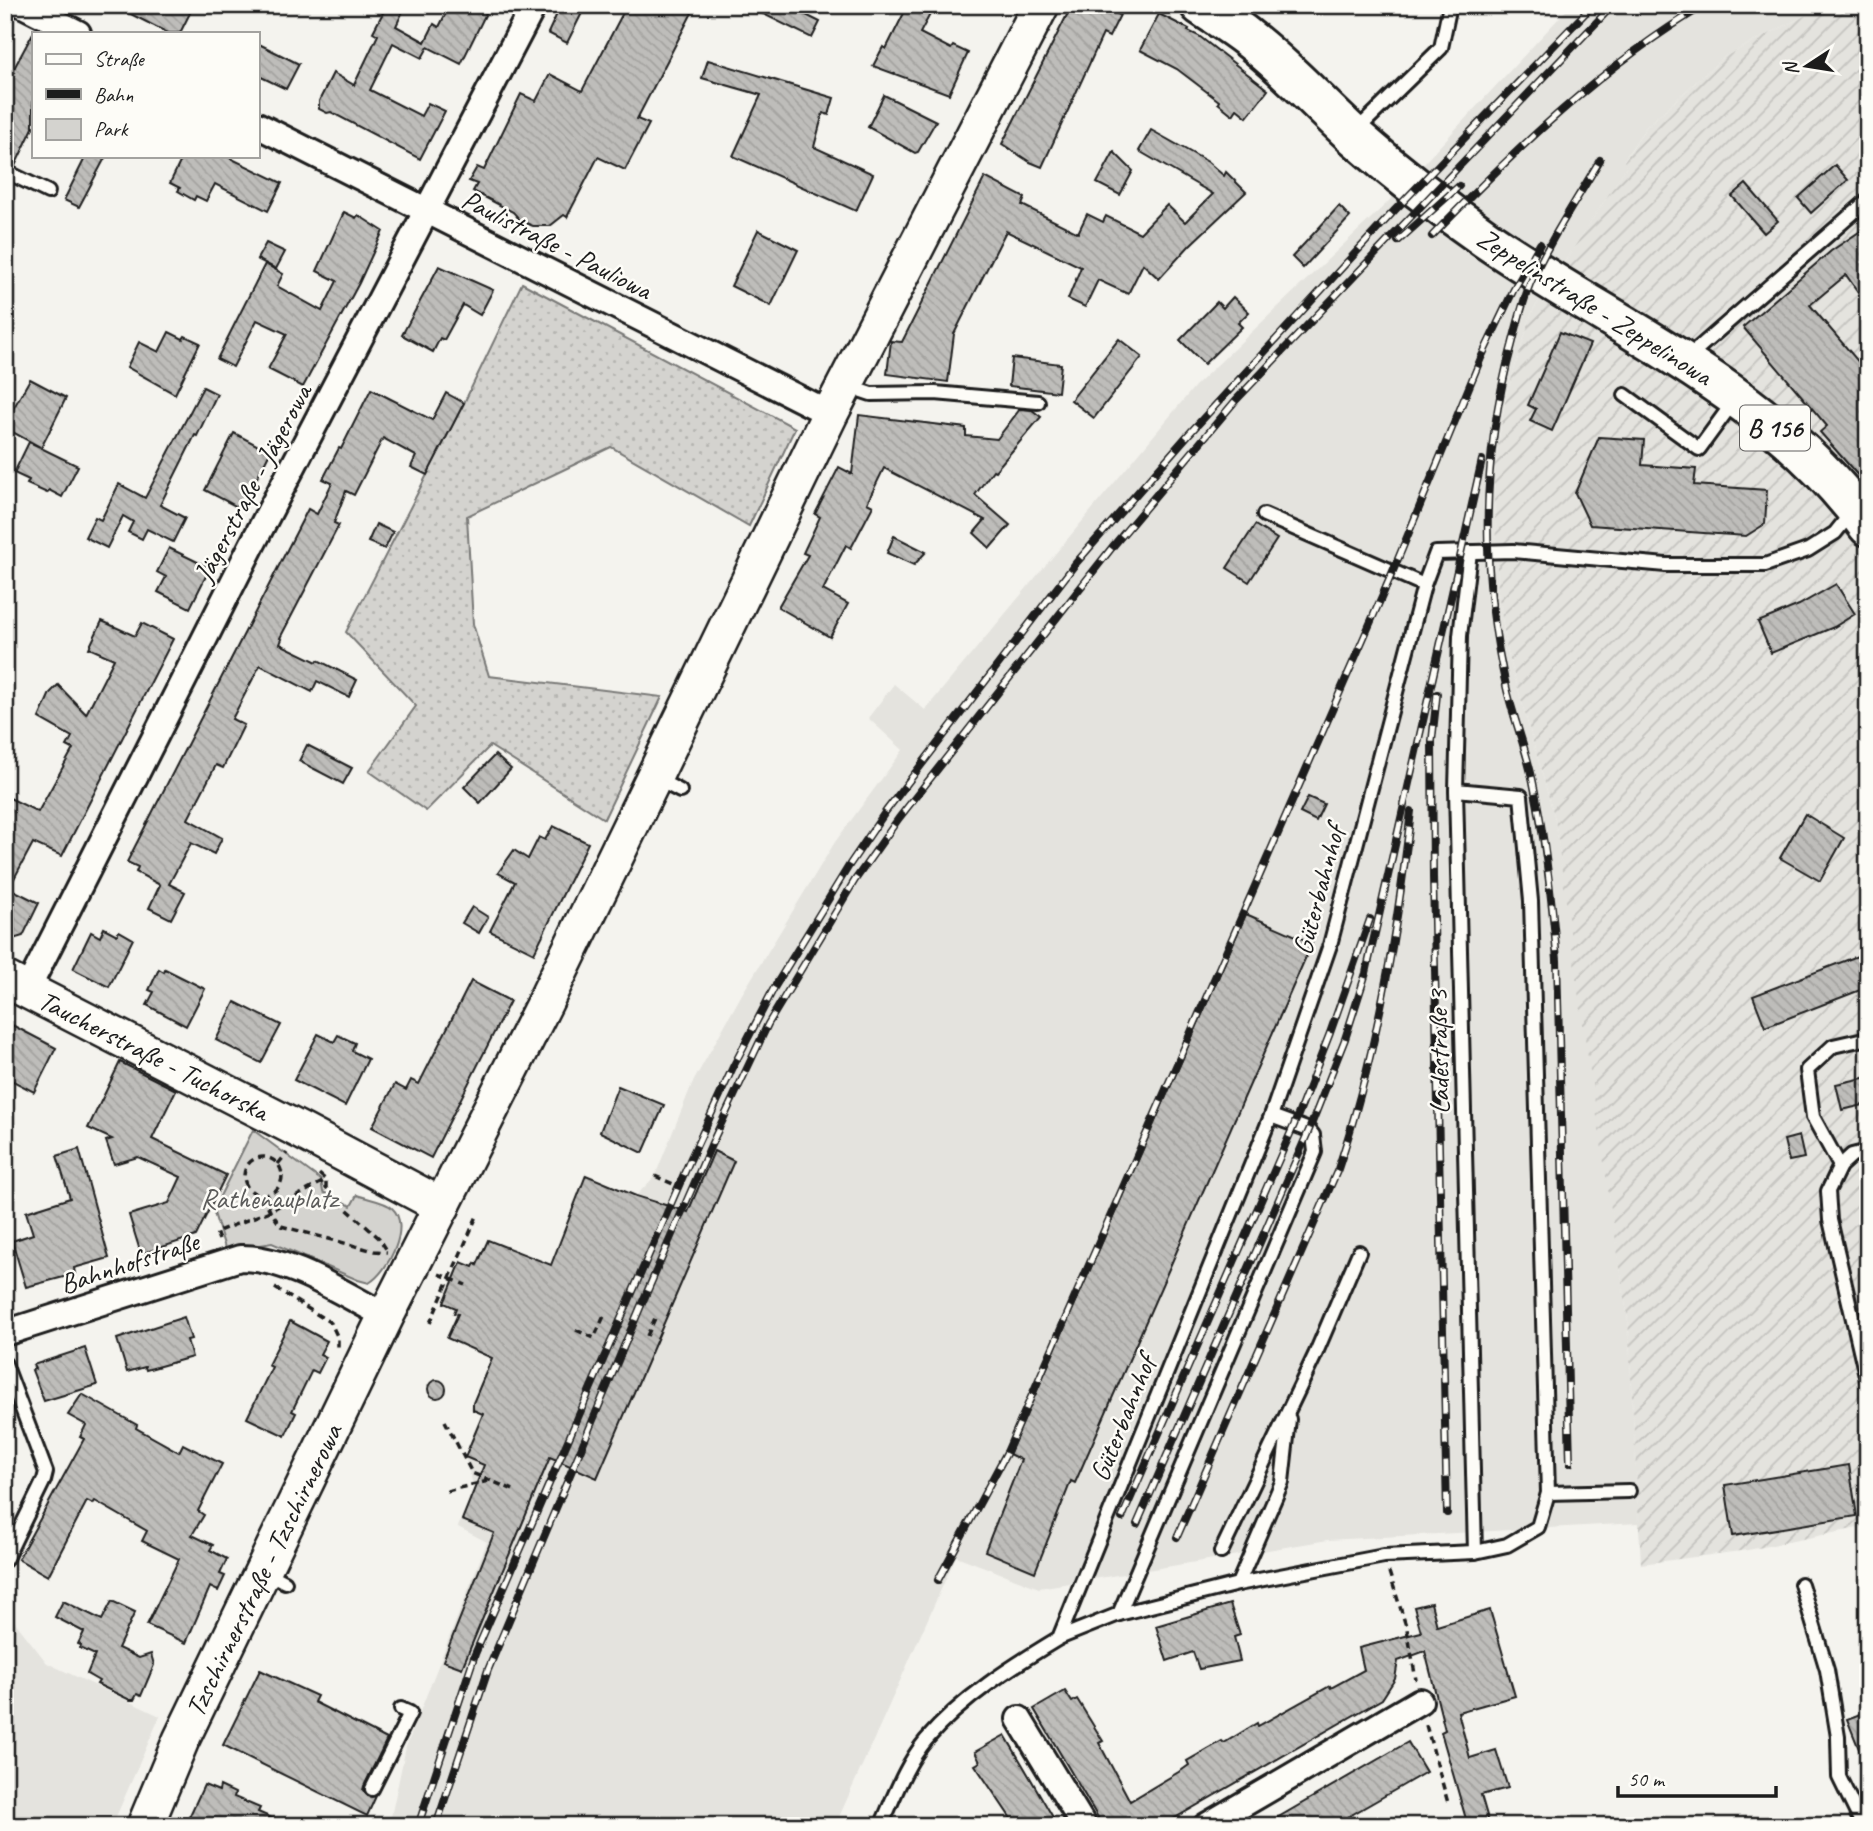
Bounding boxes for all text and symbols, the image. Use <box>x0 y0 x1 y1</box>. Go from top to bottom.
legend <box>32 32 259 158</box>
north arrow <box>1772 32 1842 102</box>
text: Straße <box>94 46 146 72</box>
text: N <box>1778 58 1804 78</box>
text: Bahn <box>94 82 134 108</box>
text: Park <box>94 116 129 142</box>
street label: Paulistraße - Pauliowa <box>456 182 659 308</box>
street label: Zeppelinstraße - Zeppelinowa <box>1471 220 1720 394</box>
street label: Jägerstraße - Jägerowa <box>185 376 320 590</box>
road number: B 156 <box>1740 406 1810 450</box>
street label: Güterbahnhof <box>1284 816 1354 959</box>
street label: Taucherstraße - Tuchorska <box>33 982 277 1130</box>
street label: Ladestraße 3 <box>1420 987 1457 1114</box>
park label: Rathenauplatz <box>200 1181 341 1216</box>
street label: Bahnhofstraße <box>55 1223 205 1301</box>
street label: Güterbahnhof <box>1081 1345 1166 1486</box>
street label: Tzschirnerstraße - Tzschirnerowa <box>177 1417 350 1722</box>
scale bar <box>1618 1754 1775 1798</box>
text: 50 m <box>1628 1766 1666 1792</box>

